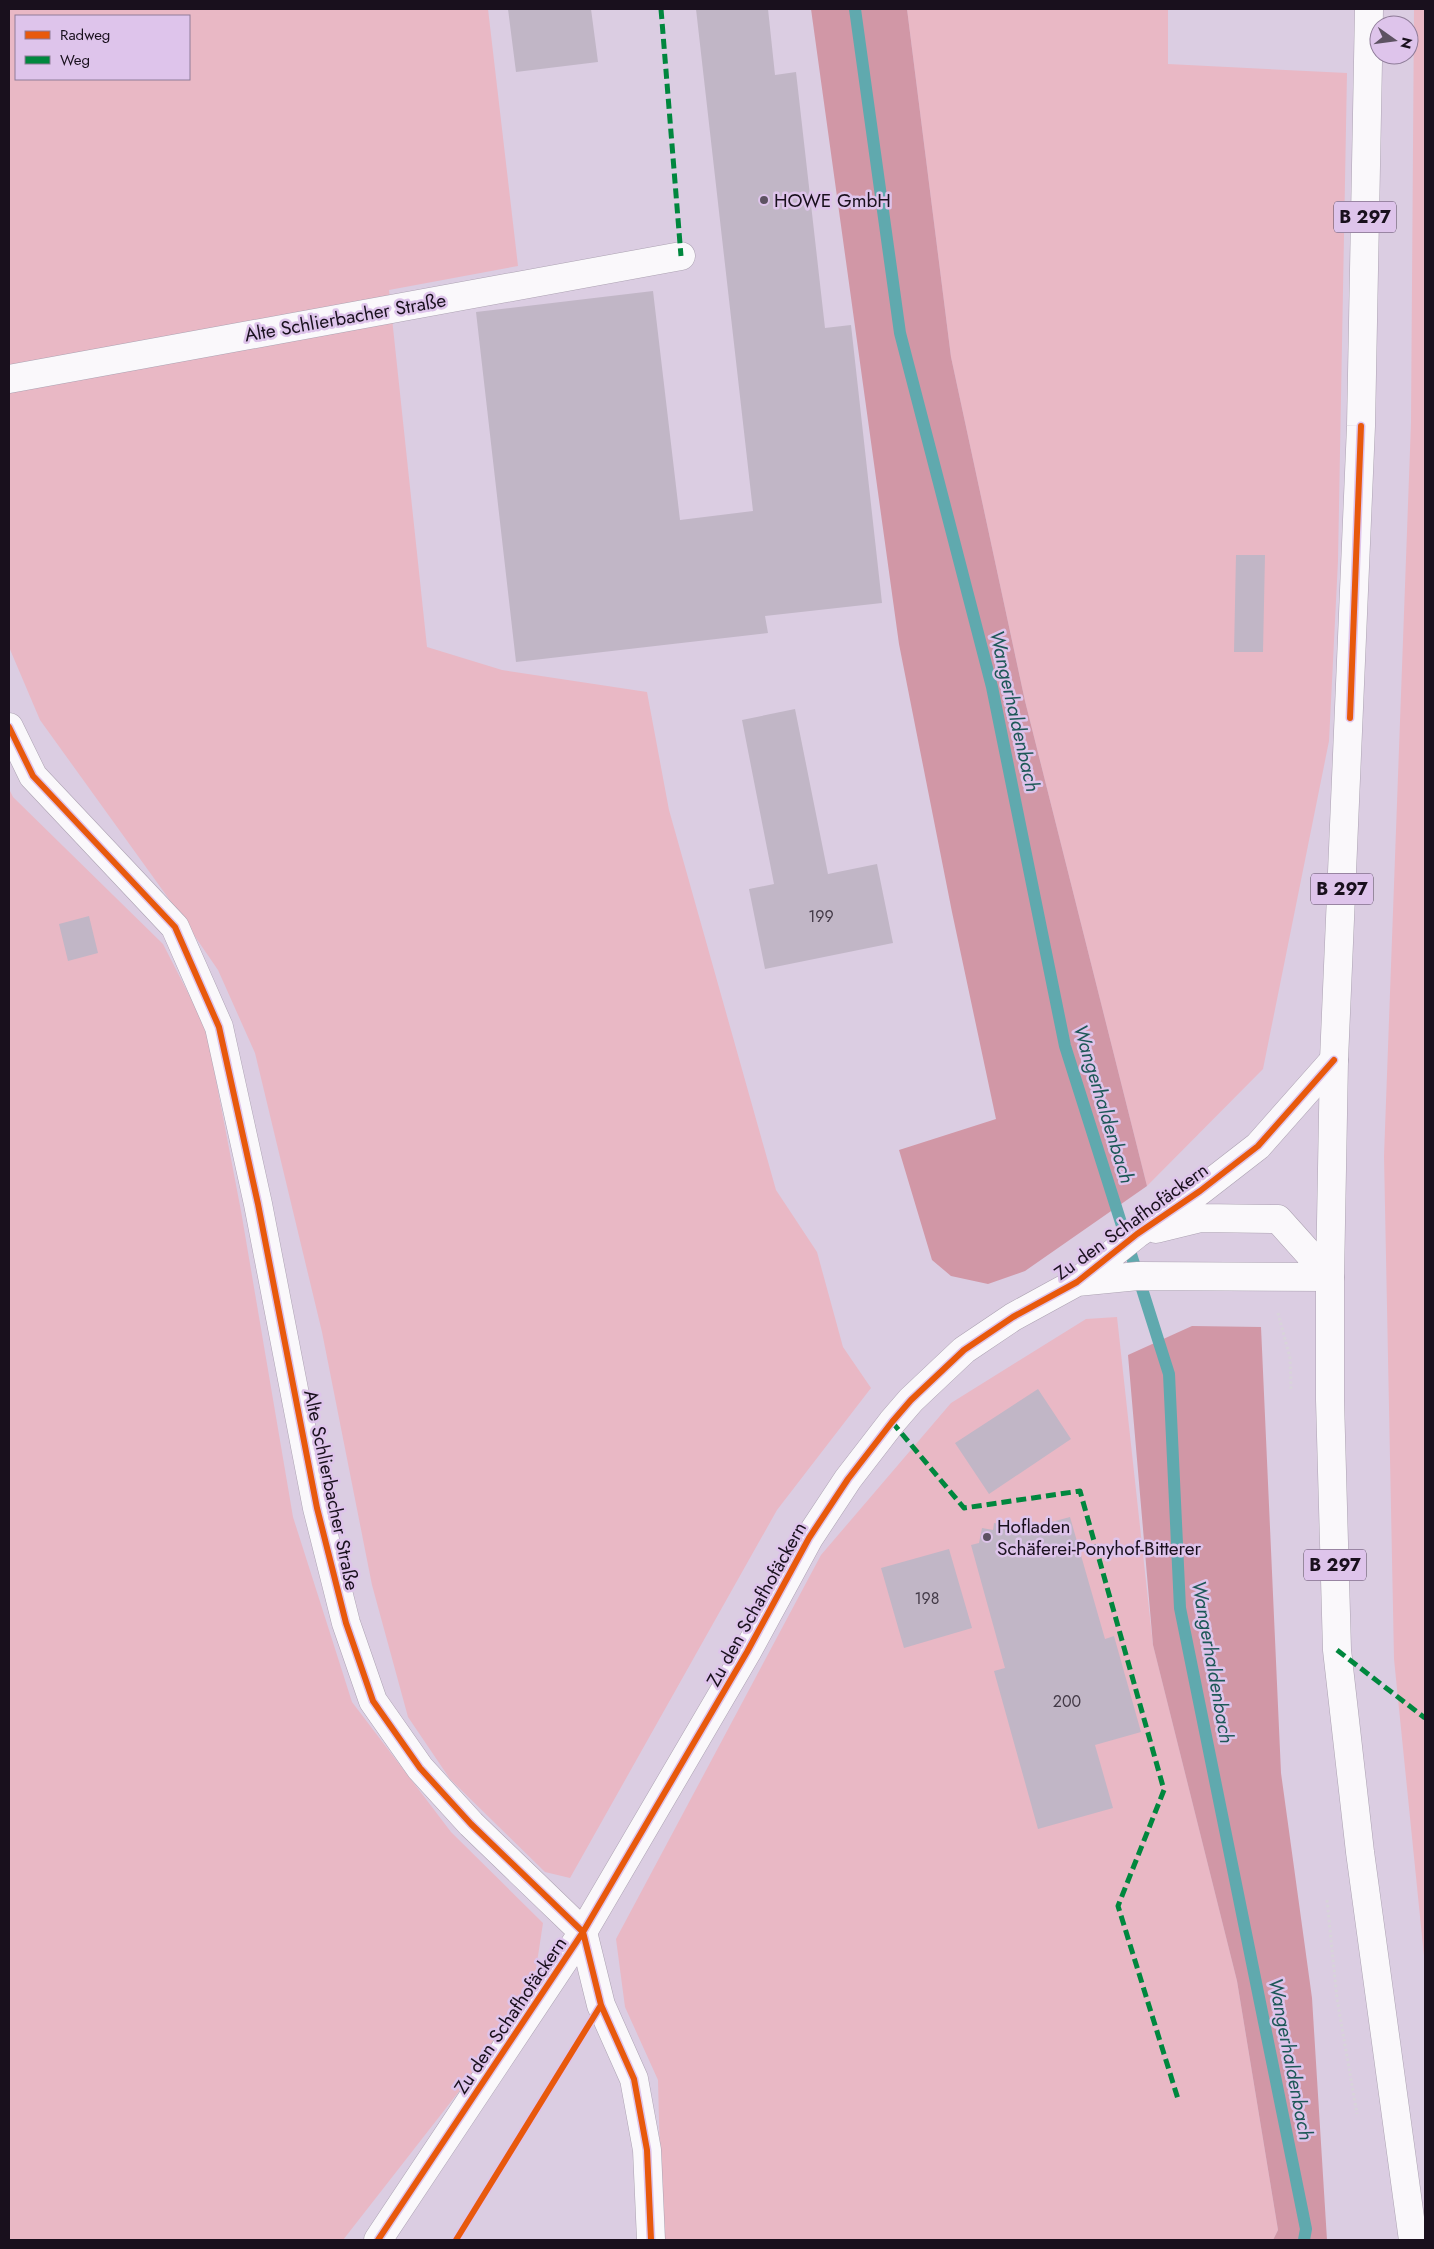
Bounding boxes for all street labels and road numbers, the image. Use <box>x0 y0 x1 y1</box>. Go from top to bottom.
road number: B 297 <box>1334 202 1396 232</box>
street label: Alte Schlierbacher Straße <box>242 286 448 349</box>
road number: B 297 <box>1311 874 1373 904</box>
street label: Zu den Schafhofäckern <box>1049 1156 1214 1286</box>
street label: Alte Schlierbacher Straße <box>297 1387 366 1593</box>
street label: Zu den Schafhofäckern <box>700 1517 813 1691</box>
road number: B 297 <box>1304 1550 1366 1580</box>
street label: Zu den Schafhofäckern <box>448 1931 573 2099</box>

